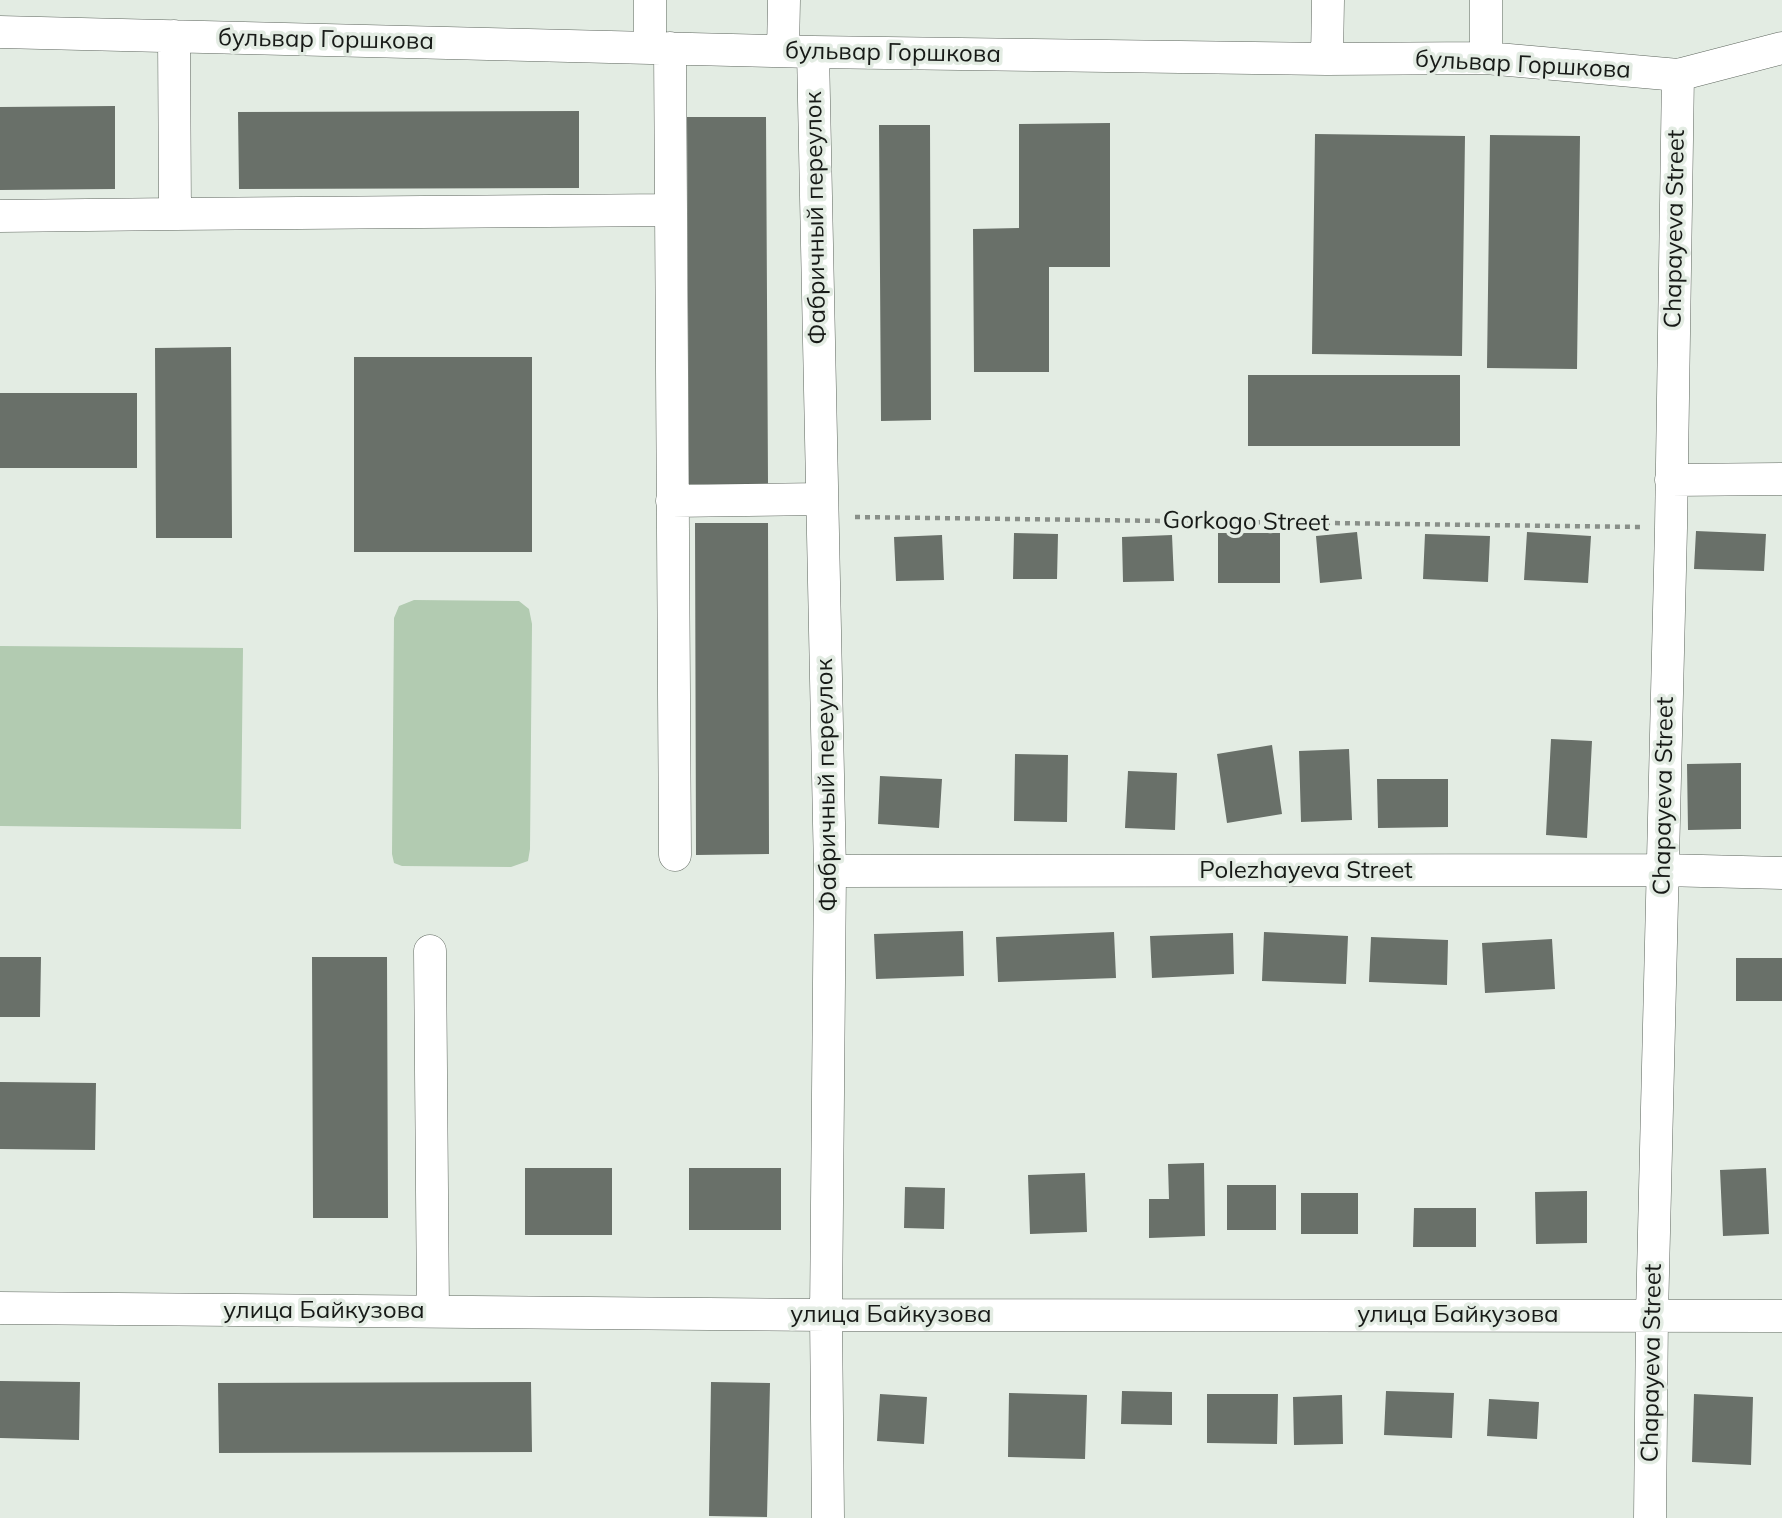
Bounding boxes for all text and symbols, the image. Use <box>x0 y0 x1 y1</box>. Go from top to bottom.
street label: бульвар Горшкова <box>218 24 434 56</box>
street label: бульвар Горшкова <box>785 37 1001 69</box>
street label: бульвар Горшкова <box>1414 45 1632 85</box>
street label: Фабричный переулок <box>799 91 833 345</box>
street label: Chapayeva Street <box>1659 129 1691 329</box>
street label: Gorkogo Street <box>1162 506 1330 538</box>
street label: Фабричный переулок <box>810 658 844 912</box>
street label: Chapayeva Street <box>1648 696 1680 896</box>
street label: Polezhayeva Street <box>1199 857 1413 885</box>
street label: Chapayeva Street <box>1636 1263 1668 1463</box>
street label: улица Байкузова <box>223 1297 425 1325</box>
street label: улица Байкузова <box>790 1301 992 1329</box>
street label: улица Байкузова <box>1357 1301 1559 1329</box>

